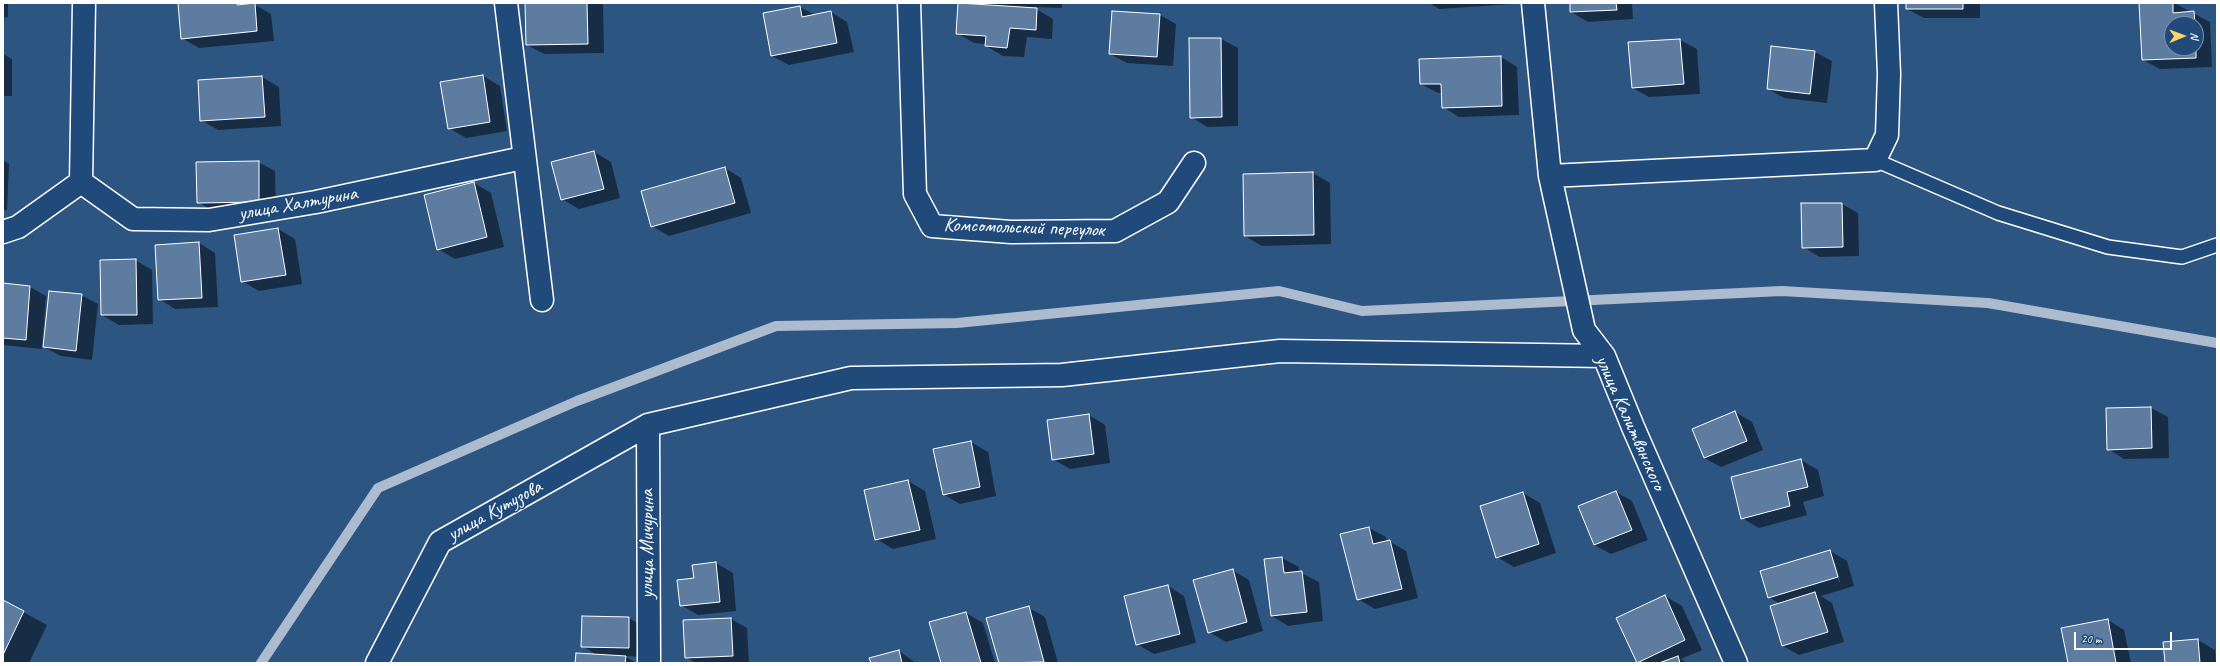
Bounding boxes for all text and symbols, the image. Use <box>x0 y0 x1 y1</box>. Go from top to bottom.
north arrow <box>2164 16 2204 56</box>
text: N <box>2188 32 2202 39</box>
street label: улица Халтурина <box>237 182 359 226</box>
street label: Комсомольский переулок <box>943 213 1105 243</box>
street label: улица Калитвянского <box>1590 352 1670 494</box>
street label: улица Кутузова <box>443 475 547 547</box>
street label: улица Мичурина <box>636 489 660 599</box>
scale bar <box>2076 624 2174 650</box>
text: 20 m <box>2081 631 2101 647</box>

